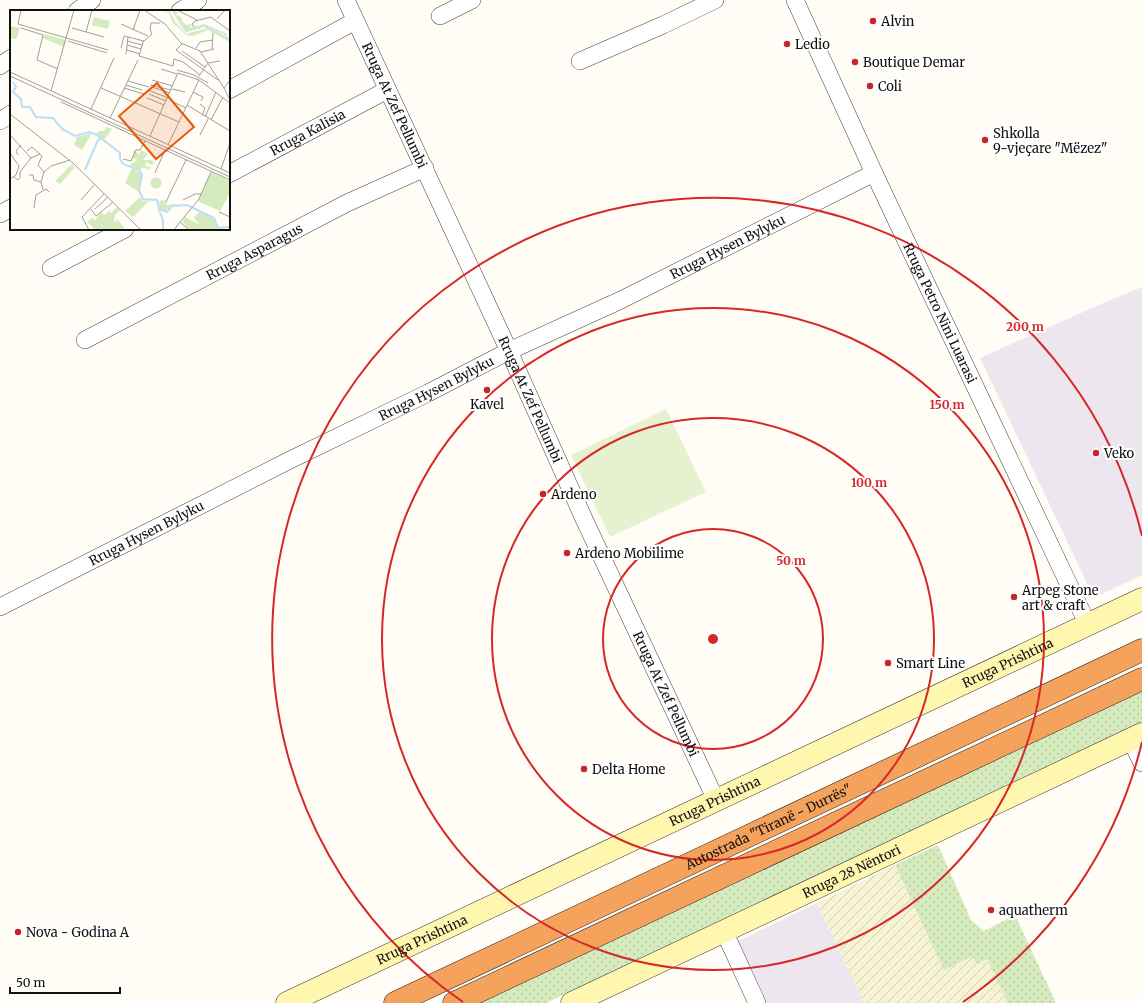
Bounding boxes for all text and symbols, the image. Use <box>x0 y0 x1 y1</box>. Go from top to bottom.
inset map <box>10 10 230 230</box>
place label: Alvin <box>880 13 915 30</box>
marker: Alvin <box>868 16 878 26</box>
place label: Ledio <box>795 36 830 53</box>
marker: Ledio <box>782 39 792 49</box>
street label: Rruga At Zef Pellumbi <box>358 40 431 171</box>
place label: Boutique Demar <box>863 54 965 71</box>
marker: Boutique Demar <box>850 57 860 67</box>
place label: Coli <box>878 78 902 95</box>
marker: Coli <box>865 81 875 91</box>
street label: Rruga Kalisia <box>267 105 348 159</box>
place label: Shkolla 9-vjeçare "Mëzez" <box>993 125 1107 157</box>
marker: Shkolla 9-vjeçare "Mëzez" <box>980 135 990 145</box>
street label: Rruga Hysen Bylyku <box>667 210 788 283</box>
street label: Rruga Asparagus <box>203 219 305 284</box>
street label: Rruga Petro Nini Luarasi <box>900 240 981 386</box>
text: 200 m <box>1006 319 1044 334</box>
street label: Rruga At Zef Pellumbi <box>495 333 566 465</box>
street label: Rruga Hysen Bylyku <box>376 352 497 424</box>
marker: Kavel <box>482 385 492 395</box>
place label: Kavel <box>470 396 504 413</box>
text: 150 m <box>930 397 965 412</box>
place label: Veko <box>1103 445 1135 462</box>
marker: Veko <box>1091 448 1101 458</box>
text: 100 m <box>851 475 887 490</box>
place label: Ardeno <box>550 486 597 503</box>
marker: Ardeno <box>538 489 548 499</box>
street label: Rruga Hysen Bylyku <box>86 497 207 569</box>
place label: Ardeno Mobilime <box>574 545 684 562</box>
marker: Ardeno Mobilime <box>562 548 572 558</box>
text: 50 m <box>776 553 806 568</box>
place label: Arpeg Stone art & craft <box>1021 582 1099 614</box>
marker: Arpeg Stone art & craft <box>1009 592 1019 602</box>
street label: Rruga At Zef Pellumbi <box>629 628 703 759</box>
centre of rings <box>706 632 720 646</box>
street label: Rruga Prishtina <box>959 634 1056 691</box>
place label: Smart Line <box>896 655 965 672</box>
marker: Smart Line <box>883 658 893 668</box>
place label: Delta Home <box>592 761 666 778</box>
marker: Delta Home <box>579 764 589 774</box>
street label: Rruga Prishtina <box>666 772 763 830</box>
street label: Autostrada "Tiranë - Durrës" <box>682 780 854 874</box>
street label: Rruga 28 Nëntori <box>799 841 903 902</box>
place label: aquatherm <box>999 902 1068 919</box>
marker: aquatherm <box>986 905 996 915</box>
street label: Rruga Prishtina <box>373 911 470 968</box>
place label: Nova - Godina A <box>26 924 130 941</box>
marker: Nova - Godina A <box>13 927 23 937</box>
scale bar <box>10 969 120 995</box>
text: 50 m <box>16 975 45 990</box>

